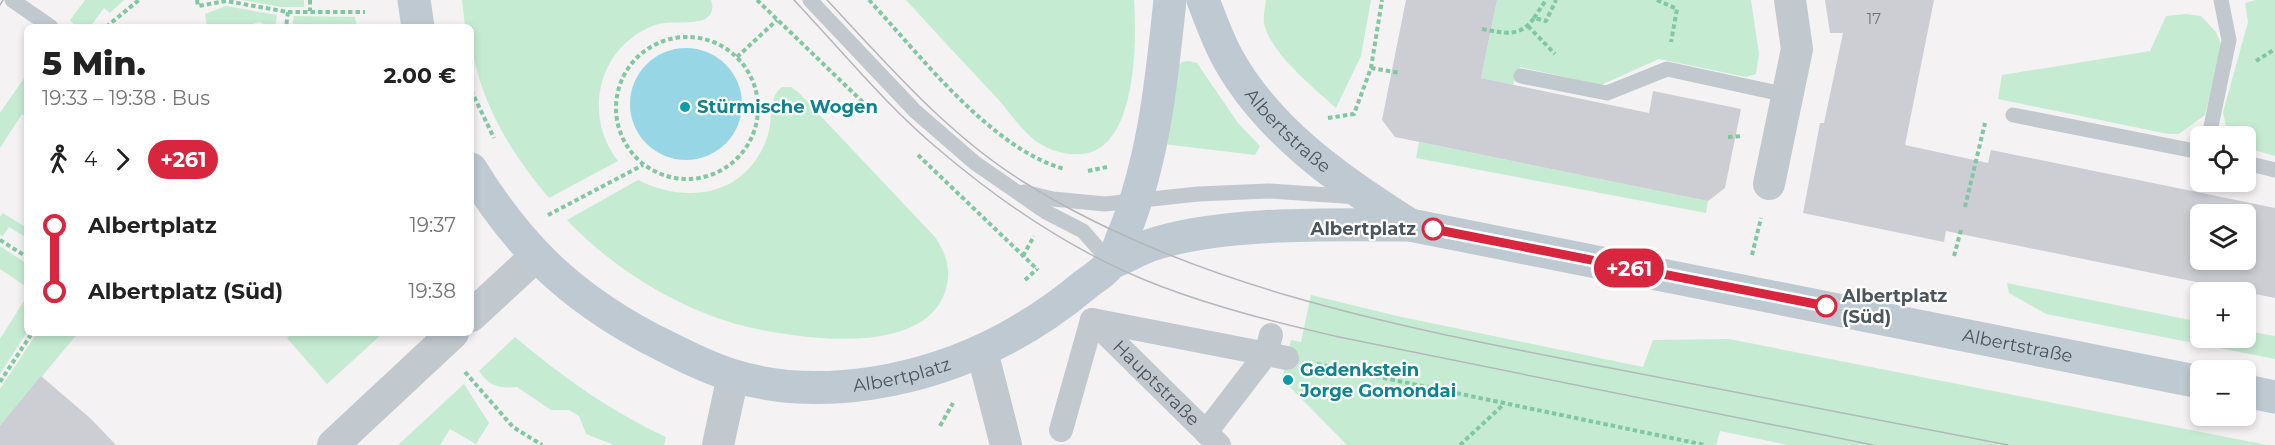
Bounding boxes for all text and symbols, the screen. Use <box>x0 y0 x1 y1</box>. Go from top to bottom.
house number: 17 <box>1867 9 1881 28</box>
text: 5 Min. <box>42 43 146 83</box>
text: 2.00 € <box>383 62 456 89</box>
street label: Albertstraße <box>1240 84 1335 178</box>
text: 19:33 – 19:38 · Bus <box>42 86 210 110</box>
place label: Stürmische Wogen <box>697 96 878 118</box>
marker: Stürmische Wogen <box>678 100 692 114</box>
map controls <box>2190 126 2256 426</box>
button: locate <box>2190 126 2256 192</box>
icon: walk <box>42 143 75 176</box>
icon: forward <box>106 143 139 176</box>
text: 4 <box>84 147 97 171</box>
text: +261 <box>160 147 206 172</box>
button: layers <box>2190 204 2256 270</box>
text: Albertplatz <box>88 212 217 239</box>
text: 19:37 <box>410 213 456 237</box>
place label: Albertplatz <box>1310 218 1416 240</box>
marker: Albertplatz <box>1422 218 1444 240</box>
line badge: +261 <box>1587 248 1671 288</box>
text: +261 <box>1606 256 1652 281</box>
text: Albertplatz (Süd) <box>88 278 283 305</box>
text: 19:38 <box>408 279 456 303</box>
button: + <box>2190 282 2256 348</box>
place label: Albertplatz (Süd) <box>1841 285 1948 328</box>
marker: Albertplatz (Süd) <box>1815 295 1837 317</box>
street label: Albertstraße <box>1960 324 2075 367</box>
street label: Hauptstraße <box>1108 336 1204 431</box>
street label: Albertplatz <box>852 353 954 397</box>
place label: Gedenkstein Jorge Gomondai <box>1299 359 1456 402</box>
button: − <box>2190 360 2256 426</box>
marker: Gedenkstein Jorge Gomondai <box>1281 373 1295 387</box>

